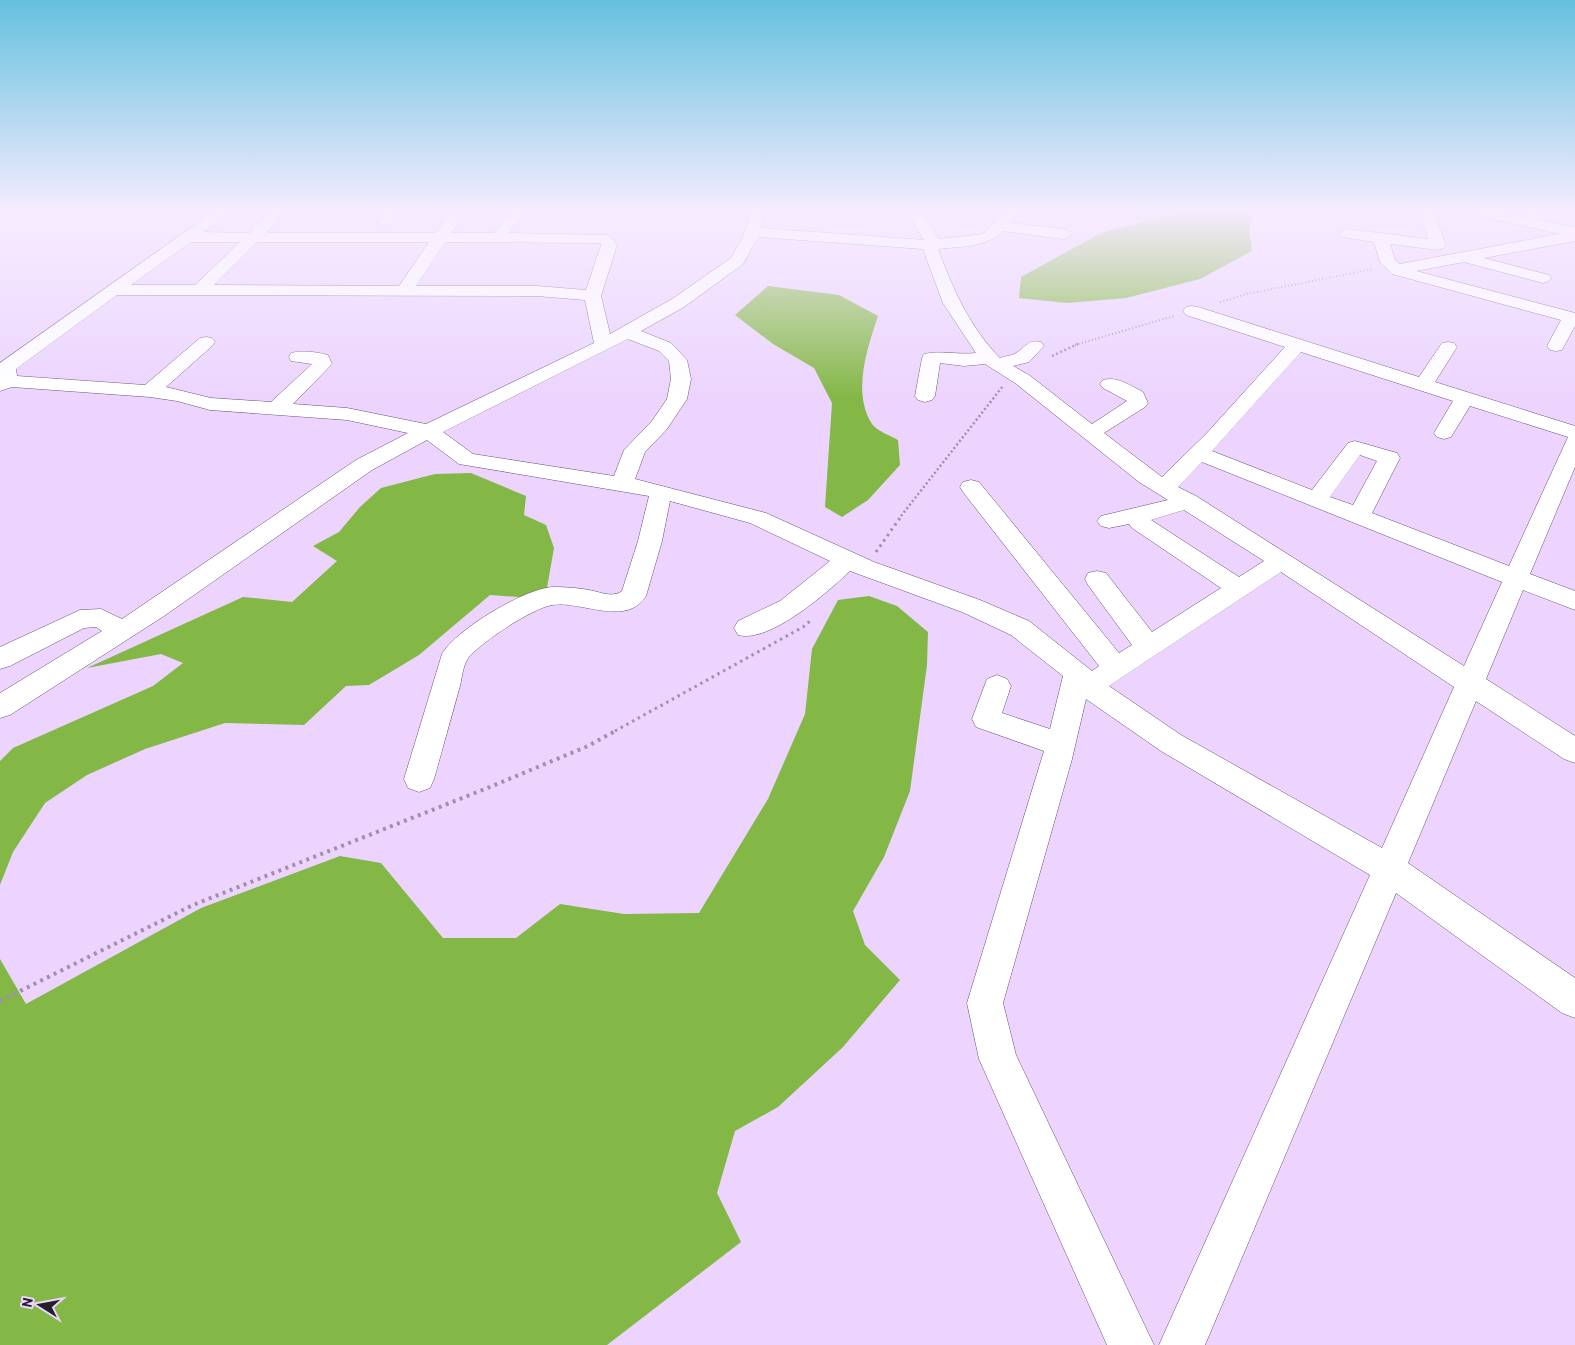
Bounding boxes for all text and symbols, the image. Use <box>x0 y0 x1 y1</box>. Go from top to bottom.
north arrow <box>15 1280 65 1330</box>
text: N <box>18 1296 36 1309</box>

